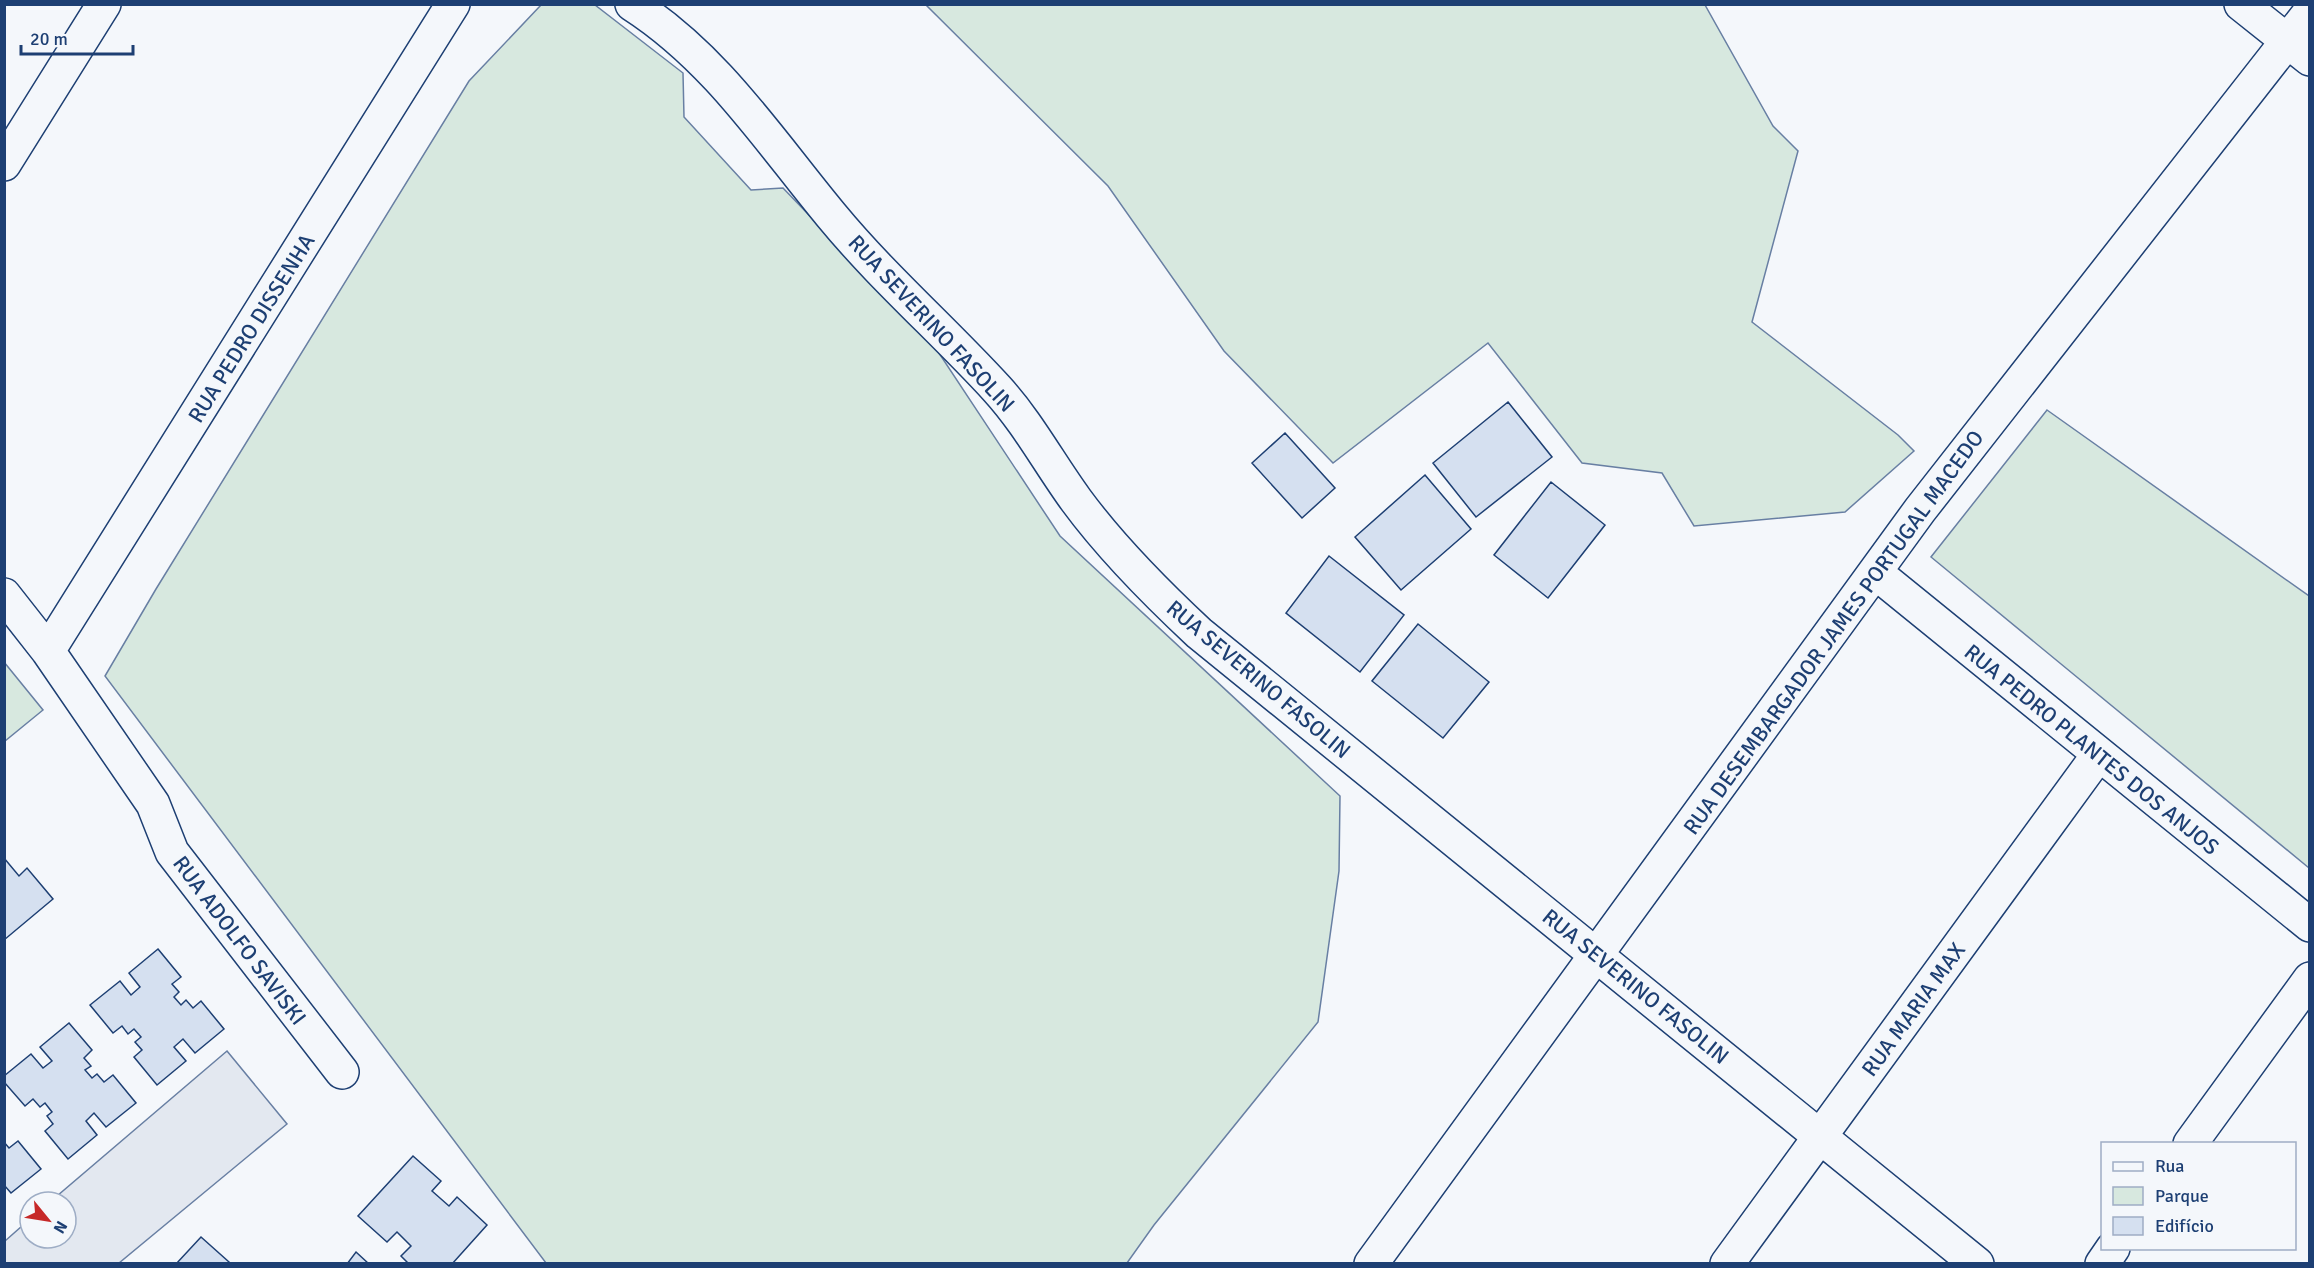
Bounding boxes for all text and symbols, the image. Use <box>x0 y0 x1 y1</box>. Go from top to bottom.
scale bar <box>21 18 134 56</box>
text: 20 m <box>30 28 68 50</box>
street label: RUA PEDRO DISSENHA <box>182 228 321 428</box>
street label: RUA SEVERINO FASOLIN <box>843 229 1021 417</box>
street label: RUA DESEMBARGADOR JAMES PORTUGAL MACEDO <box>1678 425 1989 840</box>
street label: RUA SEVERINO FASOLIN <box>1161 594 1356 764</box>
street label: RUA PEDRO PLANTES DOS ANJOS <box>1959 638 2225 861</box>
street label: RUA ADOLFO SAVISKI <box>167 850 312 1030</box>
street label: RUA SEVERINO FASOLIN <box>1537 903 1734 1070</box>
street label: RUA MARIA MAX <box>1856 937 1971 1081</box>
legend <box>2101 1142 2296 1250</box>
text: Rua <box>2155 1155 2184 1177</box>
text: Parque <box>2155 1185 2209 1207</box>
north arrow <box>18 1190 78 1250</box>
text: Edifício <box>2155 1215 2214 1237</box>
text: N <box>49 1217 72 1237</box>

